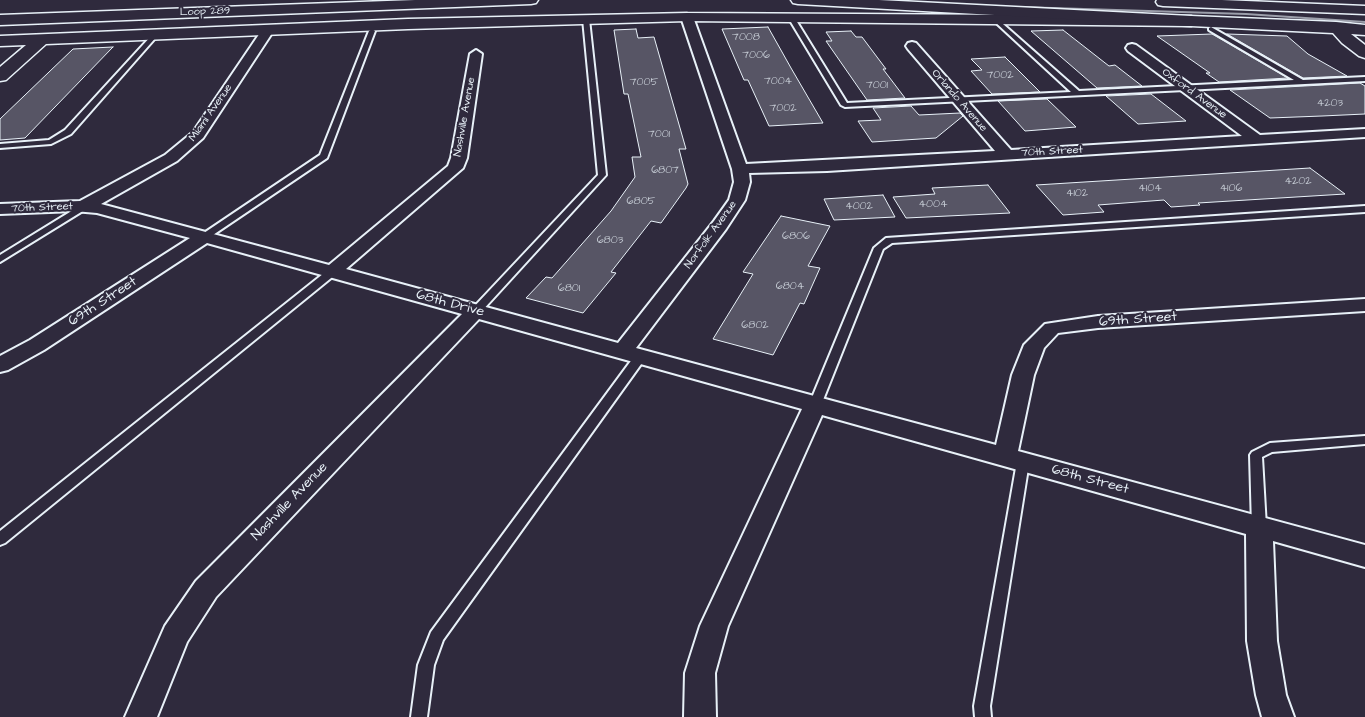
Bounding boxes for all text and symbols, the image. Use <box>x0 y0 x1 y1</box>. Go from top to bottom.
street label: Loop 289 <box>180 5 230 19</box>
house number: 7008 <box>732 31 760 45</box>
house number: 7006 <box>742 49 770 63</box>
street label: Oxford Avenue <box>1159 66 1229 122</box>
street label: Orlando Avenue <box>928 67 990 135</box>
house number: 7002 <box>987 69 1013 83</box>
house number: 7004 <box>764 75 792 89</box>
street label: Nashville Avenue <box>452 76 478 158</box>
house number: 7005 <box>630 76 658 90</box>
house number: 7001 <box>866 79 888 93</box>
street label: Miami Avenue <box>186 82 236 144</box>
house number: 4203 <box>1317 97 1343 111</box>
house number: 7002 <box>770 102 796 116</box>
house number: 7001 <box>648 128 670 142</box>
street label: 70th Street <box>1021 144 1083 160</box>
house number: 6807 <box>651 164 679 178</box>
house number: 4202 <box>1284 175 1312 189</box>
house number: 4104 <box>1138 182 1162 196</box>
house number: 4106 <box>1220 182 1242 196</box>
house number: 4102 <box>1066 187 1088 201</box>
house number: 6805 <box>627 195 655 209</box>
house number: 4004 <box>919 198 947 212</box>
street label: Norfolk Avenue <box>682 199 740 271</box>
street label: 70th Street <box>11 200 73 216</box>
house number: 4002 <box>845 200 873 214</box>
house number: 6806 <box>782 230 810 244</box>
house number: 6803 <box>597 234 623 248</box>
street label: 69th Street <box>66 274 140 330</box>
house number: 6804 <box>776 280 804 294</box>
house number: 6801 <box>558 282 580 296</box>
street label: 68th Drive <box>414 287 486 321</box>
street label: 69th Street <box>1098 309 1178 331</box>
house number: 6802 <box>741 319 769 333</box>
street label: Nashville Avenue <box>248 459 332 545</box>
street label: 68th Street <box>1050 462 1130 498</box>

